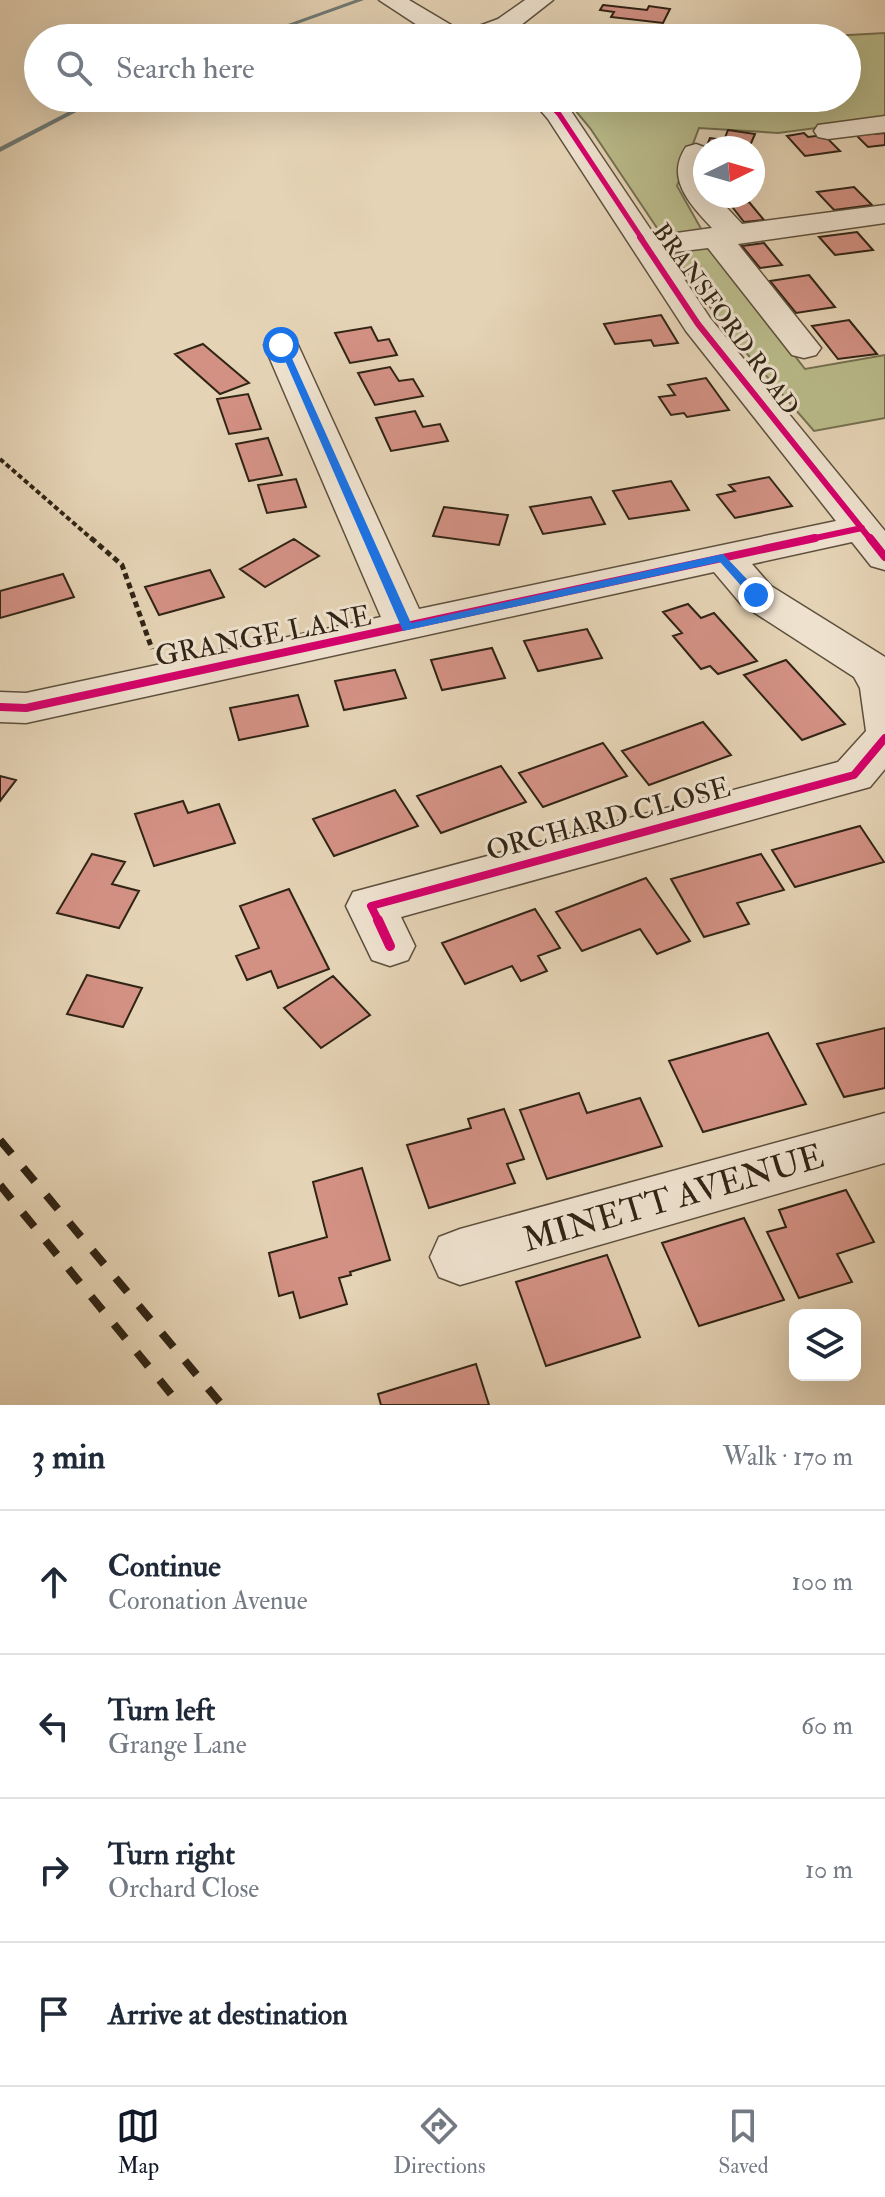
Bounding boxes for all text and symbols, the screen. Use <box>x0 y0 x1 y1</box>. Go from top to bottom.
search box <box>24 24 861 112</box>
icon: search <box>52 46 96 90</box>
text: Search here <box>116 50 255 87</box>
north arrow <box>693 136 765 208</box>
street label: BRANSFORD ROAD <box>646 217 806 421</box>
route start <box>263 327 299 363</box>
route end <box>738 577 774 613</box>
street label: GRANGE LANE <box>152 598 374 675</box>
street label: ORCHARD CLOSE <box>482 770 734 869</box>
street label: MINETT AVENUE <box>518 1135 829 1262</box>
map controls <box>789 1309 861 1381</box>
button: layers <box>789 1309 861 1381</box>
text: 3 min <box>32 1436 105 1479</box>
text: Walk · 170 m <box>723 1441 853 1473</box>
text: Continue <box>108 1548 221 1585</box>
icon: ahead <box>32 1560 76 1604</box>
text: 100 m <box>792 1566 853 1598</box>
text: Coronation Avenue <box>108 1585 308 1617</box>
text: Turn left <box>108 1692 215 1729</box>
icon: left <box>32 1704 76 1748</box>
text: 60 m <box>801 1710 853 1742</box>
text: Grange Lane <box>108 1729 247 1761</box>
text: Turn right <box>108 1836 235 1873</box>
icon: right <box>32 1848 76 1892</box>
text: 10 m <box>805 1854 853 1886</box>
text: Orchard Close <box>108 1873 259 1905</box>
icon: arrive <box>32 1992 76 2036</box>
text: Arrive at destination <box>108 1996 348 2033</box>
tab: Map <box>116 2104 160 2180</box>
tab: Directions <box>393 2104 486 2180</box>
tab: Saved <box>718 2104 769 2180</box>

